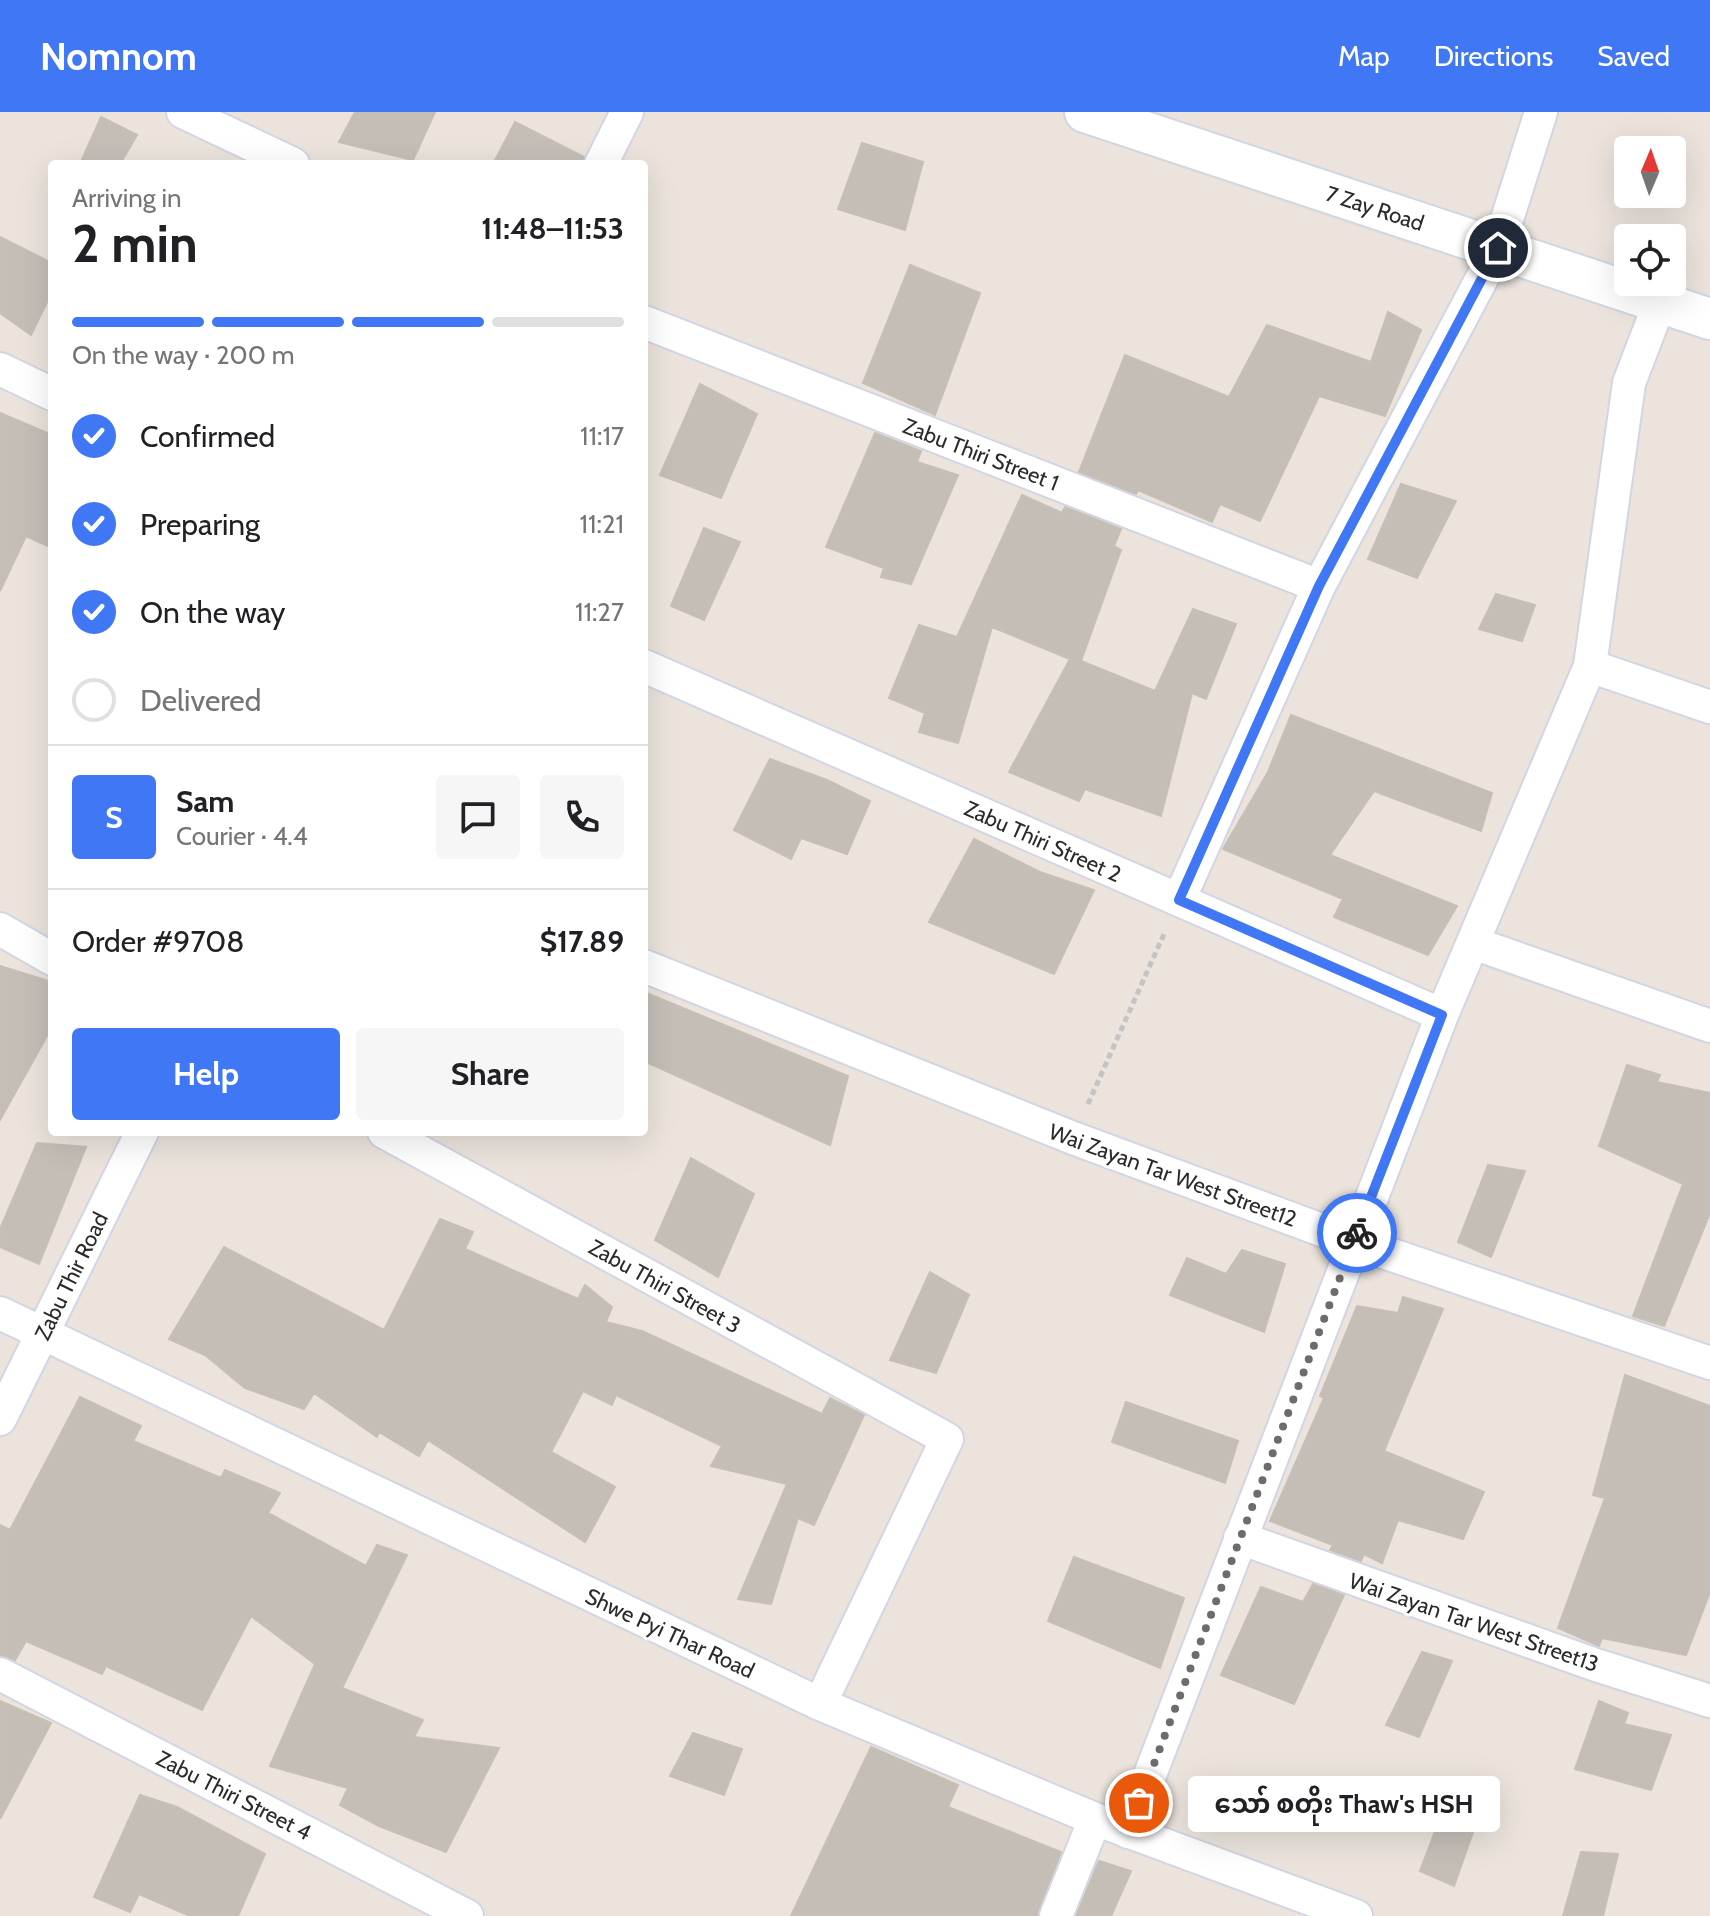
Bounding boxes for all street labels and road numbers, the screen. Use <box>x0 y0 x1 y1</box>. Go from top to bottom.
street label: 7 Zay Road <box>1322 180 1427 237</box>
street label: Zabu Thiri Street 1 <box>899 412 1062 497</box>
street label: Zabu Thiri Street 2 <box>960 795 1125 888</box>
street label: Wai Zayan Tar West Street12 <box>1045 1118 1300 1233</box>
street label: Zabu Thir Road <box>29 1208 114 1345</box>
street label: Zabu Thiri Street 3 <box>584 1234 745 1339</box>
street label: Wai Zayan Tar West Street13 <box>1346 1567 1602 1678</box>
street label: Shwe Pyi Thar Road <box>581 1582 759 1684</box>
street label: Zabu Thiri Street 4 <box>152 1745 316 1846</box>

